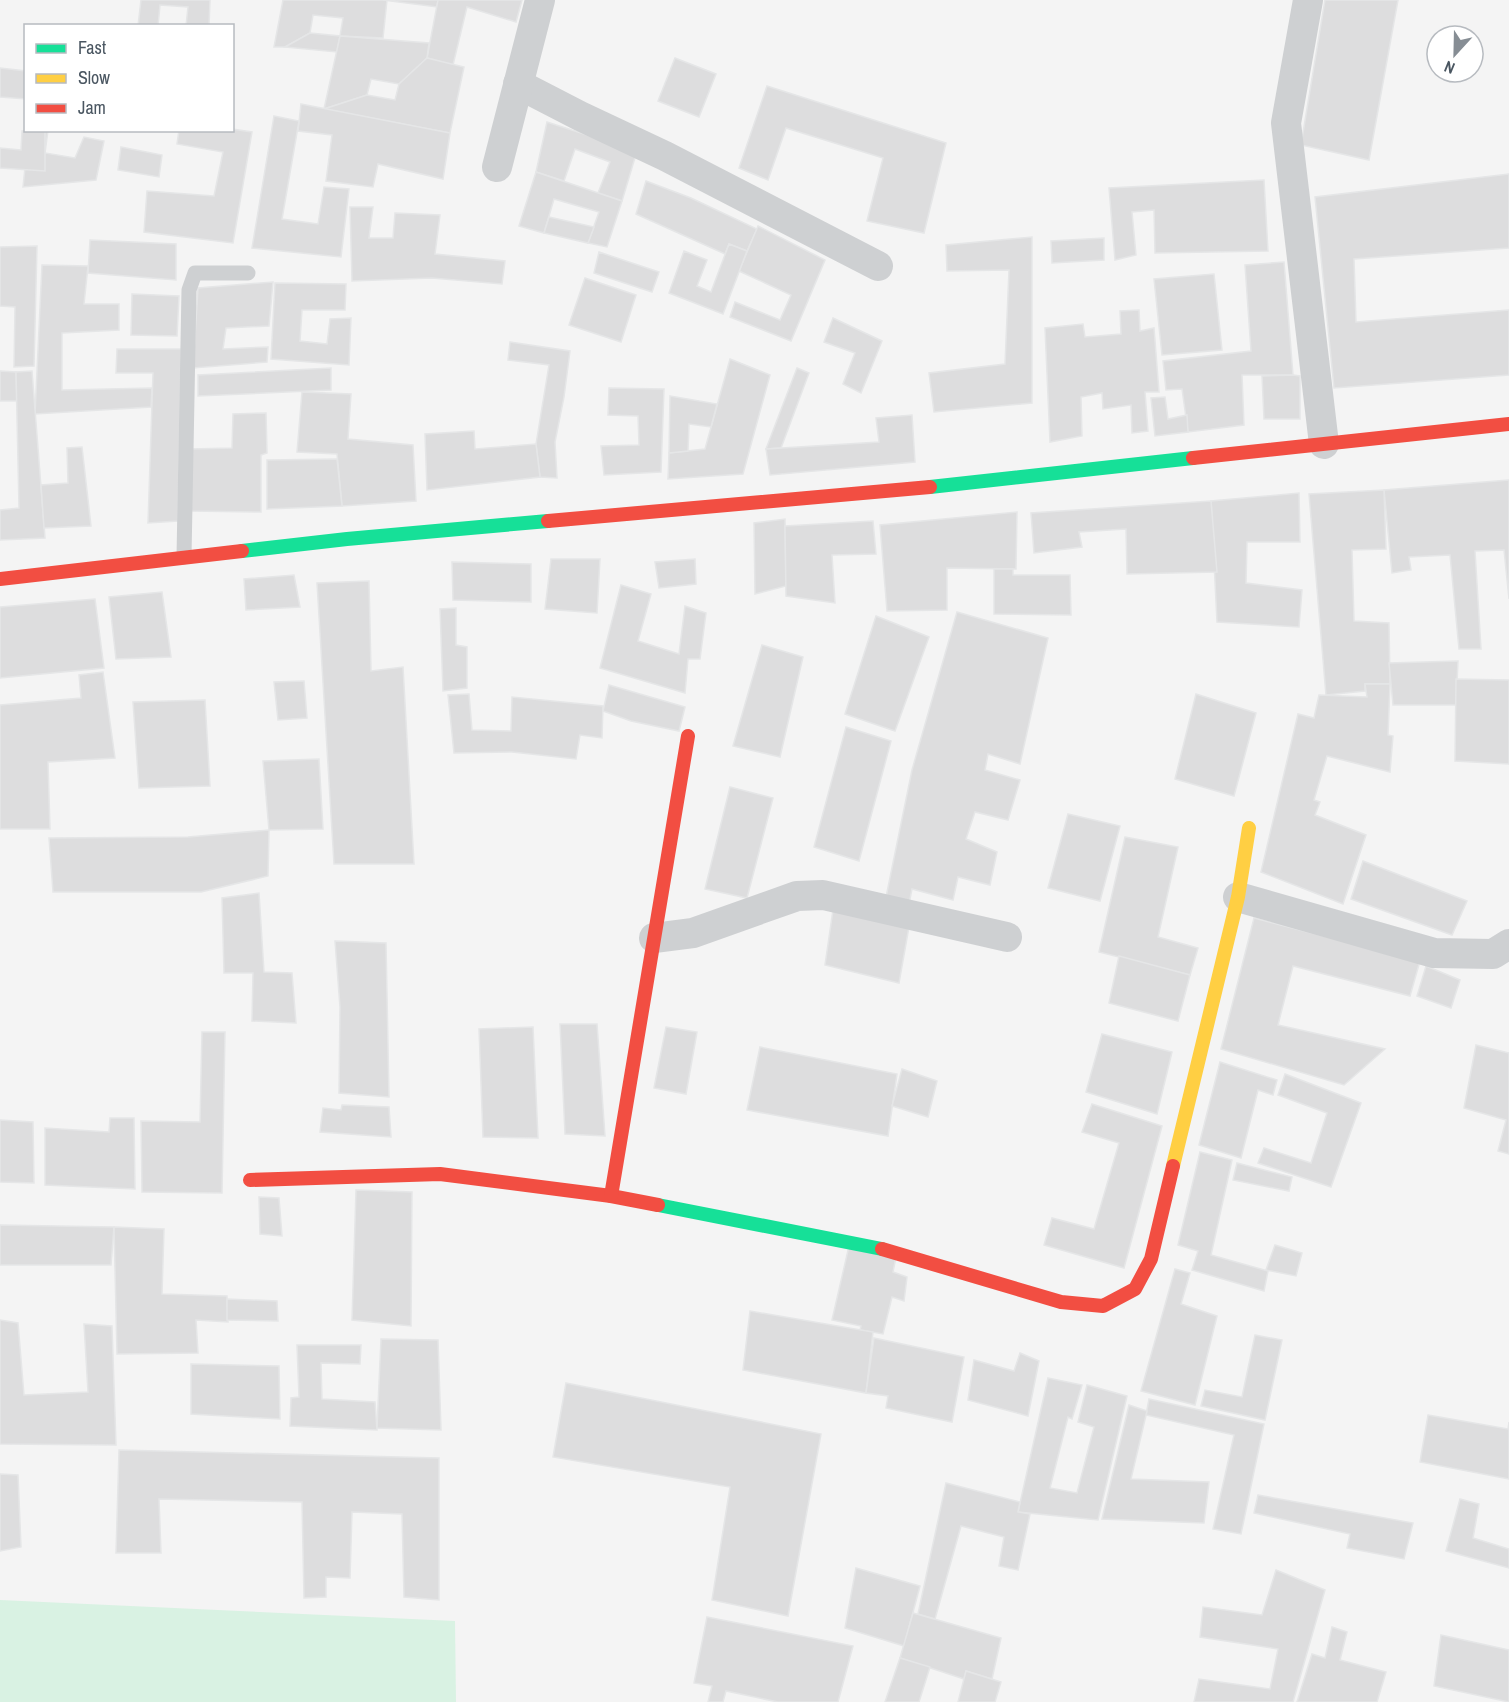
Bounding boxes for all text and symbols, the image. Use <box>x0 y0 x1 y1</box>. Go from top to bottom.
legend <box>24 24 234 132</box>
north arrow <box>1425 24 1485 84</box>
text: Fast <box>78 35 106 60</box>
text: N <box>1441 56 1458 80</box>
text: Slow <box>78 65 110 90</box>
text: Jam <box>78 95 106 120</box>

